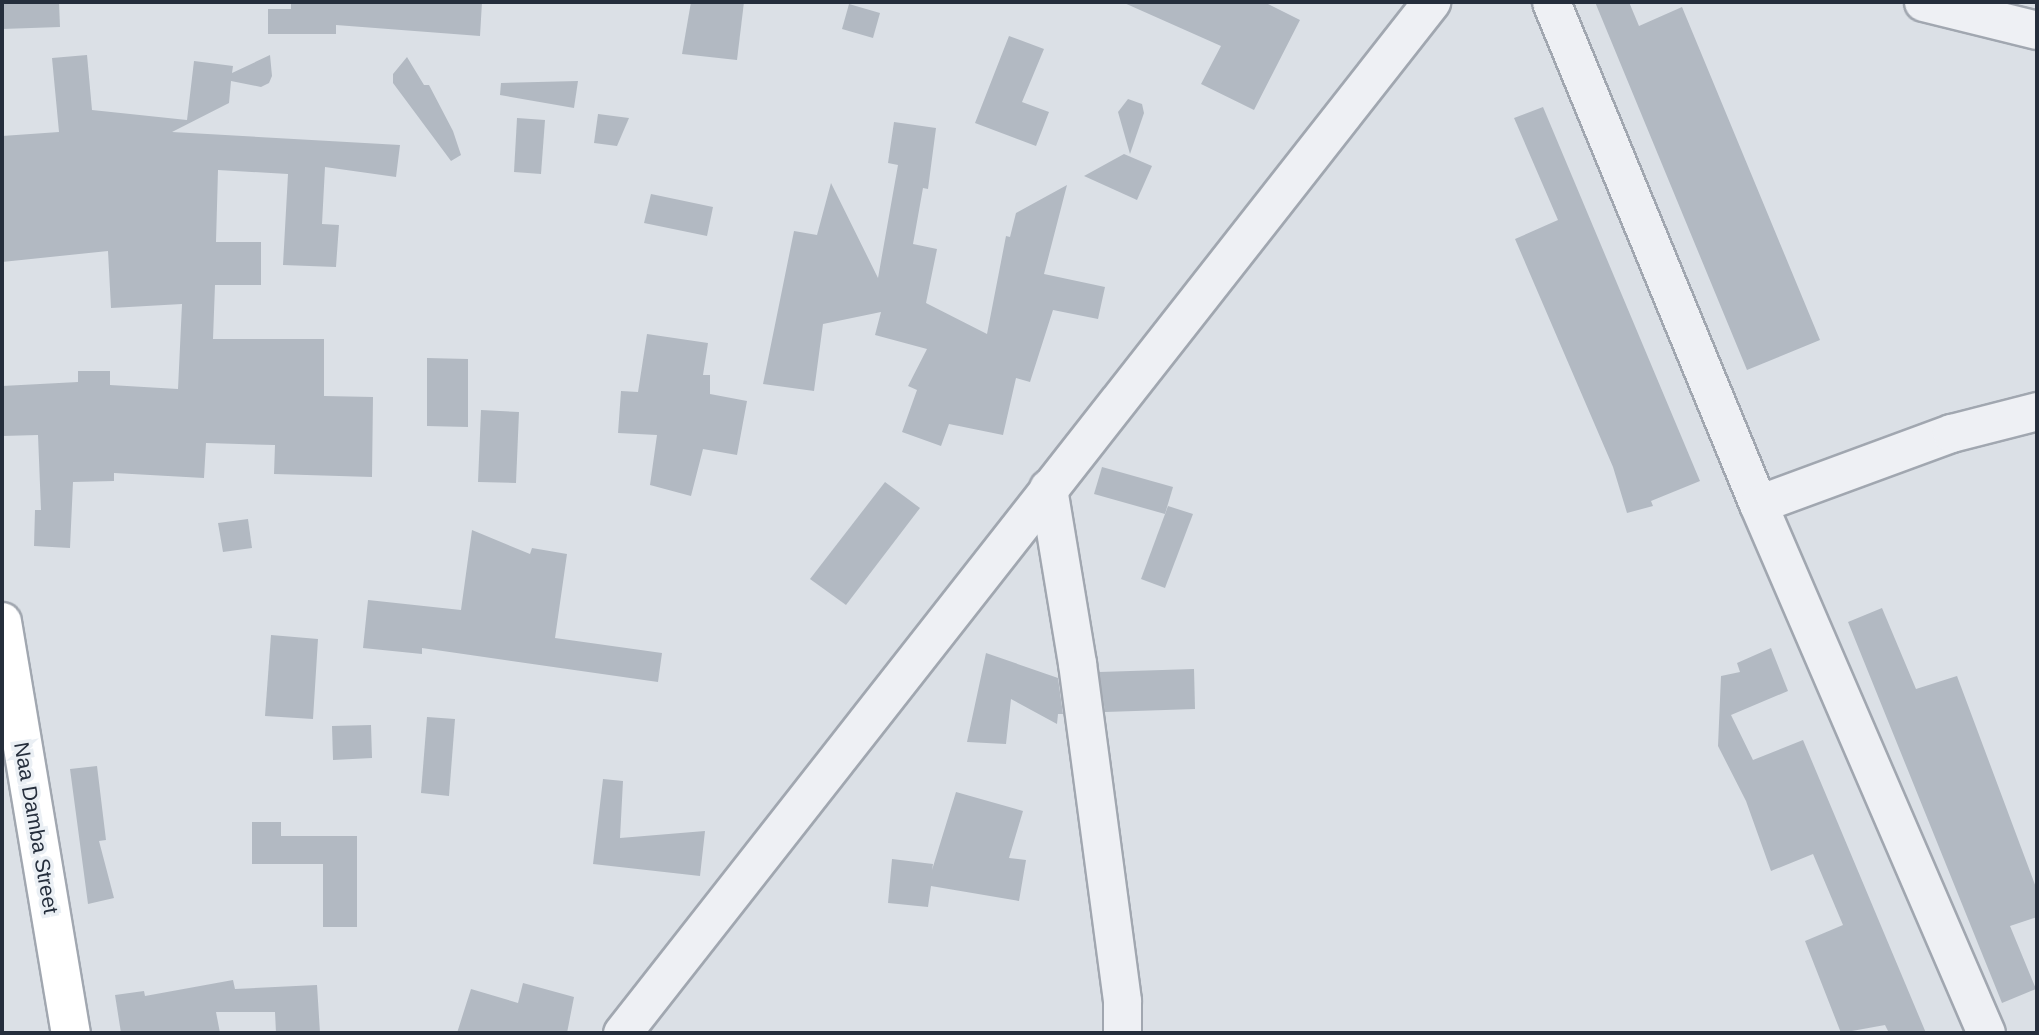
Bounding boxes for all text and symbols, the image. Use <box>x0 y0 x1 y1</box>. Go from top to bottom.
street label: Naa Damba Street <box>8 740 64 916</box>

